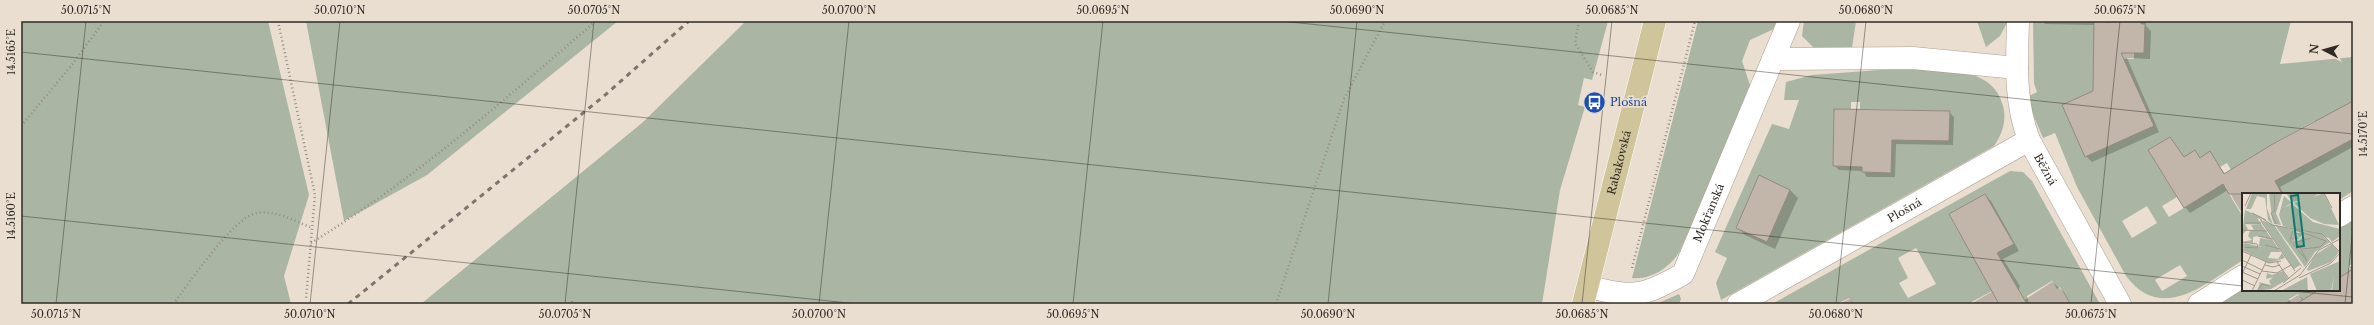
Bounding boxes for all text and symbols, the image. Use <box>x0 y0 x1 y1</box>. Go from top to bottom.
text: 50.0715°N <box>61 4 111 17</box>
text: 50.0710°N <box>314 4 366 17</box>
text: 50.0705°N <box>568 4 620 17</box>
text: 50.0700°N <box>822 4 876 17</box>
text: 50.0695°N <box>1076 4 1130 17</box>
text: 50.0690°N <box>1330 4 1384 17</box>
text: 50.0685°N <box>1586 4 1638 17</box>
text: 50.0680°N <box>1839 4 1893 17</box>
text: 50.0675°N <box>2094 4 2146 17</box>
text: 14.5165°E <box>5 29 18 75</box>
north arrow <box>2304 30 2344 70</box>
text: N <box>2307 42 2322 55</box>
bus stop icon: Plošná <box>1582 89 1608 115</box>
place label: Plošná <box>1610 95 1648 109</box>
text: 14.5170°E <box>2357 111 2370 157</box>
street label: Rabakovská <box>1604 128 1634 196</box>
street label: Běžná <box>2031 151 2060 189</box>
street label: Mokřanská <box>1690 181 1727 244</box>
text: 14.5160°E <box>5 192 18 240</box>
inset map <box>2242 193 2340 291</box>
street label: Plošná <box>1885 195 1925 225</box>
text: 50.0715°N <box>31 308 81 321</box>
text: 50.0710°N <box>284 308 336 321</box>
text: 50.0705°N <box>539 308 591 321</box>
text: 50.0700°N <box>792 308 846 321</box>
text: 50.0695°N <box>1046 308 1100 321</box>
text: 50.0690°N <box>1301 308 1355 321</box>
text: 50.0685°N <box>1556 308 1608 321</box>
text: 50.0680°N <box>1809 308 1863 321</box>
text: 50.0675°N <box>2065 308 2117 321</box>

